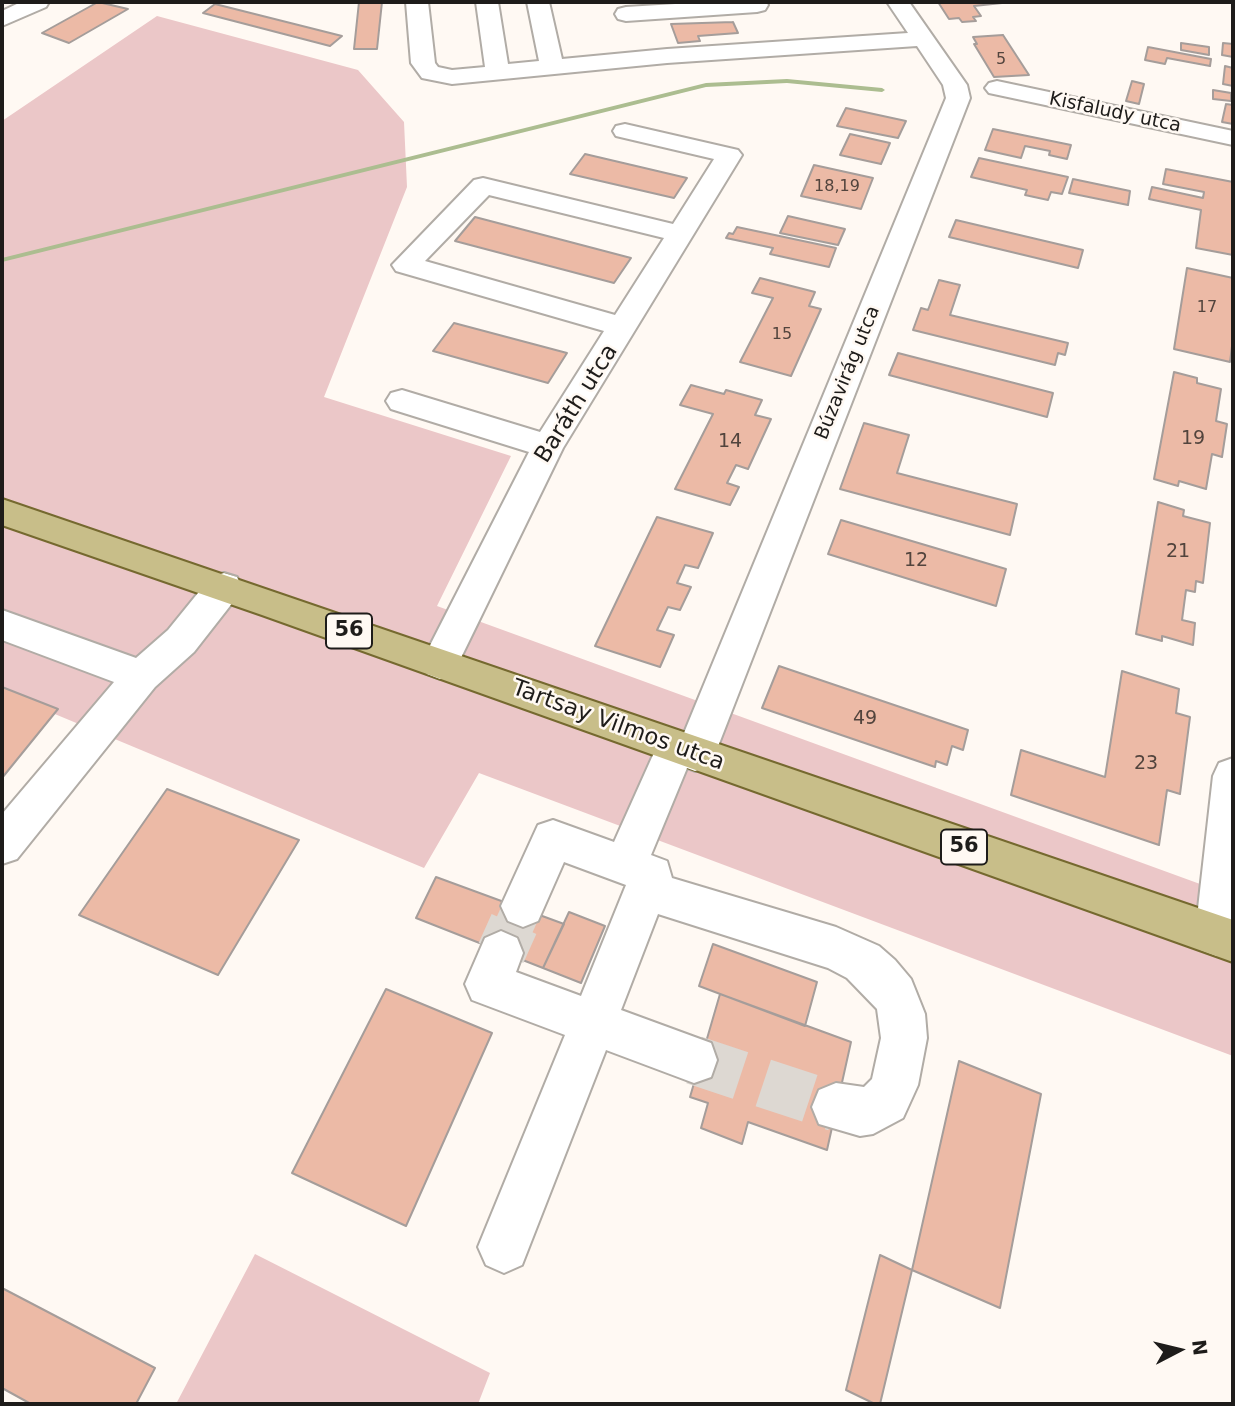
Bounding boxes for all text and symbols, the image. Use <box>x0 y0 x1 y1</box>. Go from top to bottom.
house number: 5 <box>996 50 1006 70</box>
street label: Kisfaludy utca <box>1047 88 1183 138</box>
house number: 18,19 <box>814 177 860 197</box>
house number: 17 <box>1197 298 1217 318</box>
street label: Búzavirág utca <box>811 303 885 443</box>
house number: 15 <box>772 325 792 345</box>
street label: Baráth utca <box>530 340 624 468</box>
house number: 19 <box>1181 428 1205 450</box>
house number: 14 <box>718 431 742 453</box>
house number: 21 <box>1166 541 1190 563</box>
house number: 12 <box>904 550 928 572</box>
road number: 56 <box>326 614 372 648</box>
street label: Tartsay Vilmos utca <box>508 675 728 777</box>
house number: 49 <box>853 708 877 730</box>
house number: 23 <box>1134 753 1158 775</box>
road number: 56 <box>941 830 987 864</box>
north arrow <box>1144 1315 1214 1385</box>
text: N <box>1188 1338 1212 1357</box>

